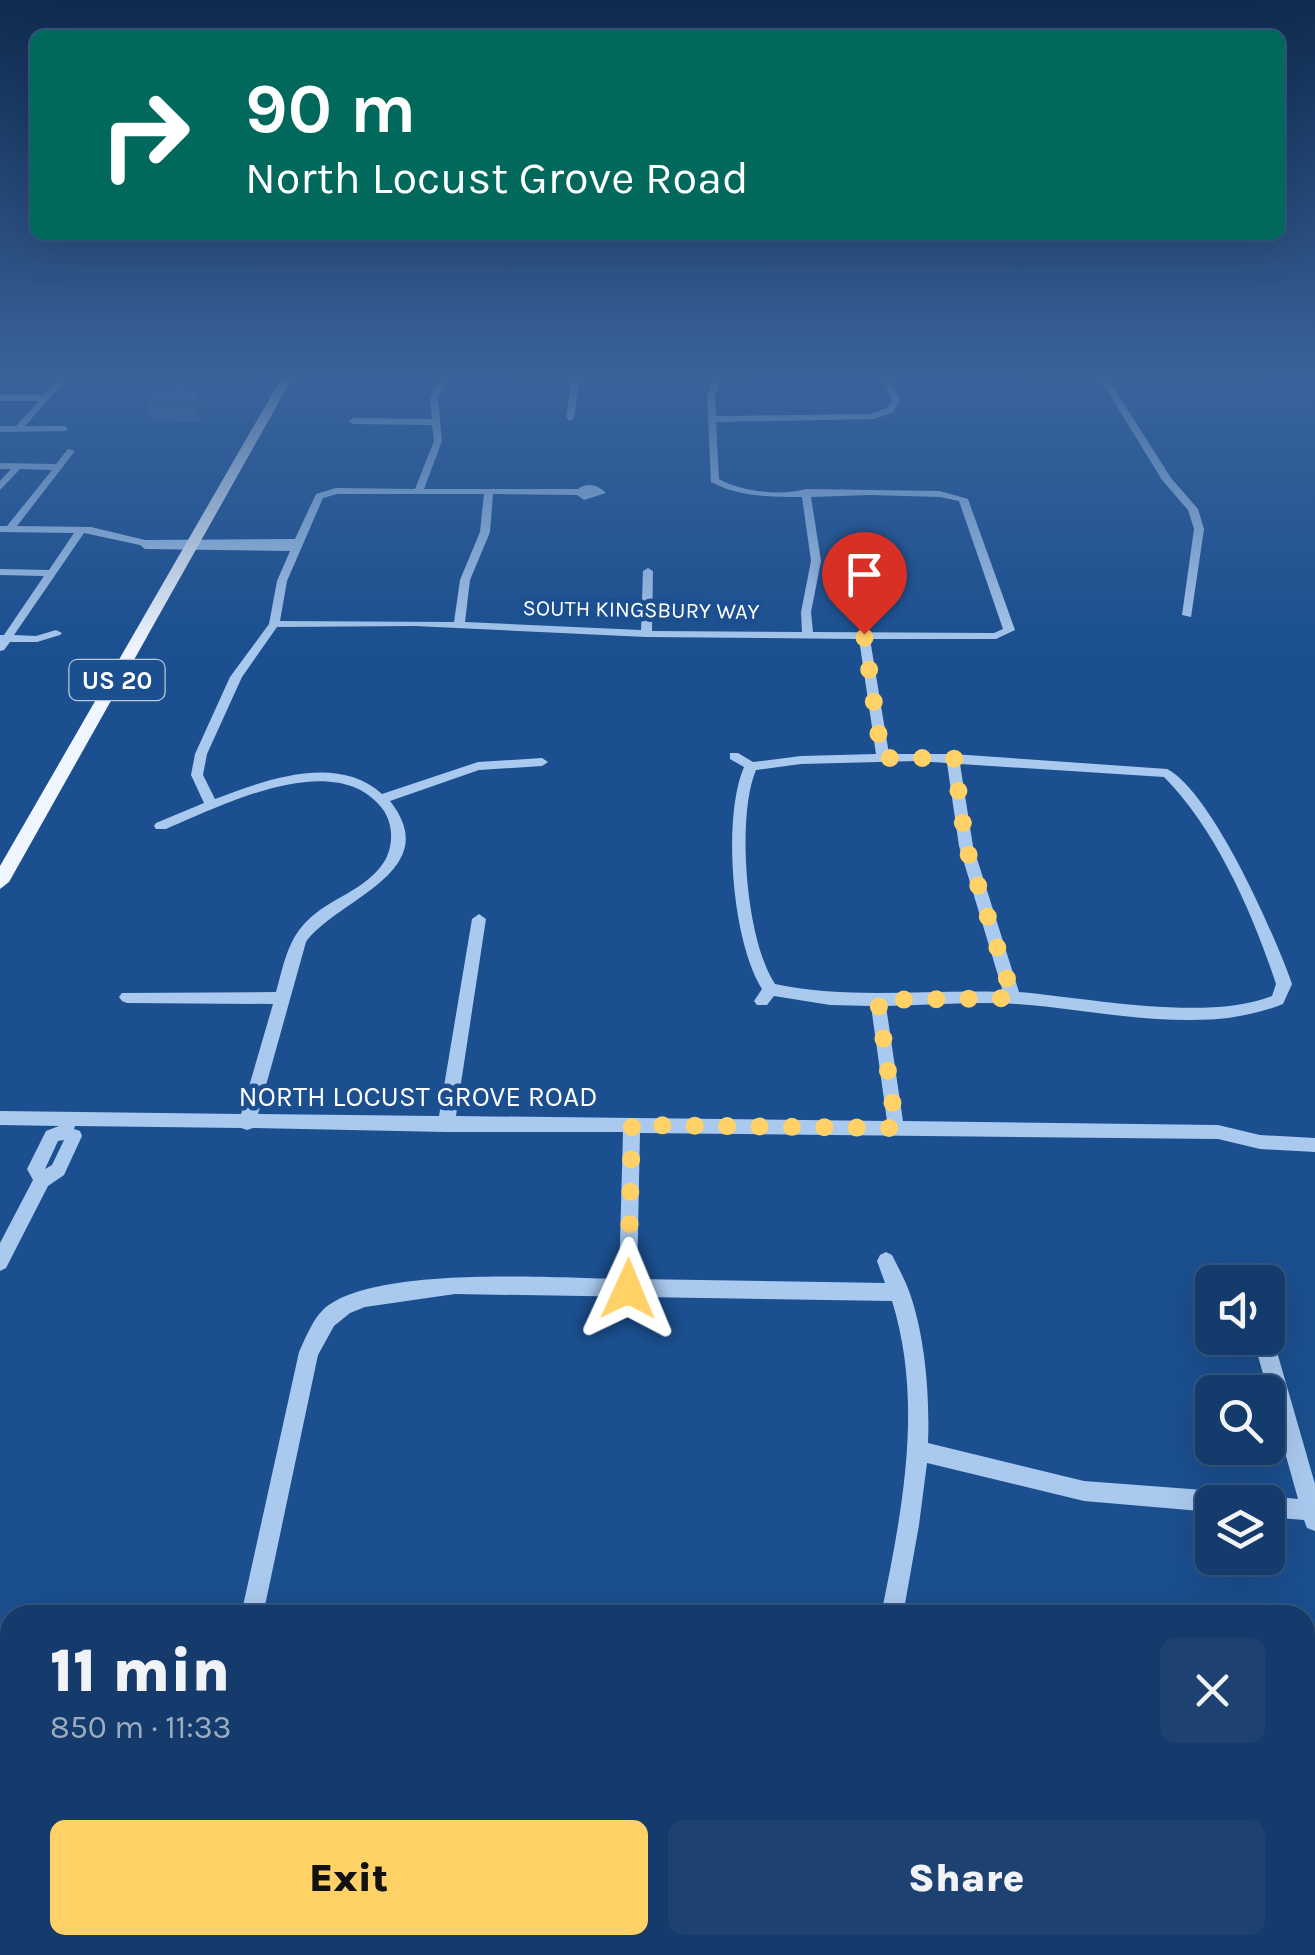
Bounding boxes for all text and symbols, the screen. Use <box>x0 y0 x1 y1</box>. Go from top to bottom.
text: 90 m <box>245 68 416 150</box>
icon: right <box>80 70 210 200</box>
text: North Locust Grove Road <box>245 152 749 204</box>
pin <box>822 532 907 635</box>
icon: arrive <box>837 547 892 602</box>
street label: SOUTH KINGSBURY WAY <box>522 595 760 625</box>
road number: US 20 <box>70 660 164 700</box>
street label: NORTH LOCUST GROVE ROAD <box>239 1080 597 1113</box>
position arrow <box>576 1237 680 1341</box>
map controls <box>1195 1265 1285 1575</box>
button: sound <box>1195 1265 1285 1355</box>
button: search <box>1195 1375 1285 1465</box>
button: layers <box>1195 1485 1285 1575</box>
text: 11 min <box>50 1636 230 1706</box>
button: close <box>1160 1638 1265 1743</box>
text: 850 m · 11:33 <box>50 1709 232 1746</box>
button: Exit <box>50 1820 648 1935</box>
button: Share <box>668 1820 1265 1935</box>

